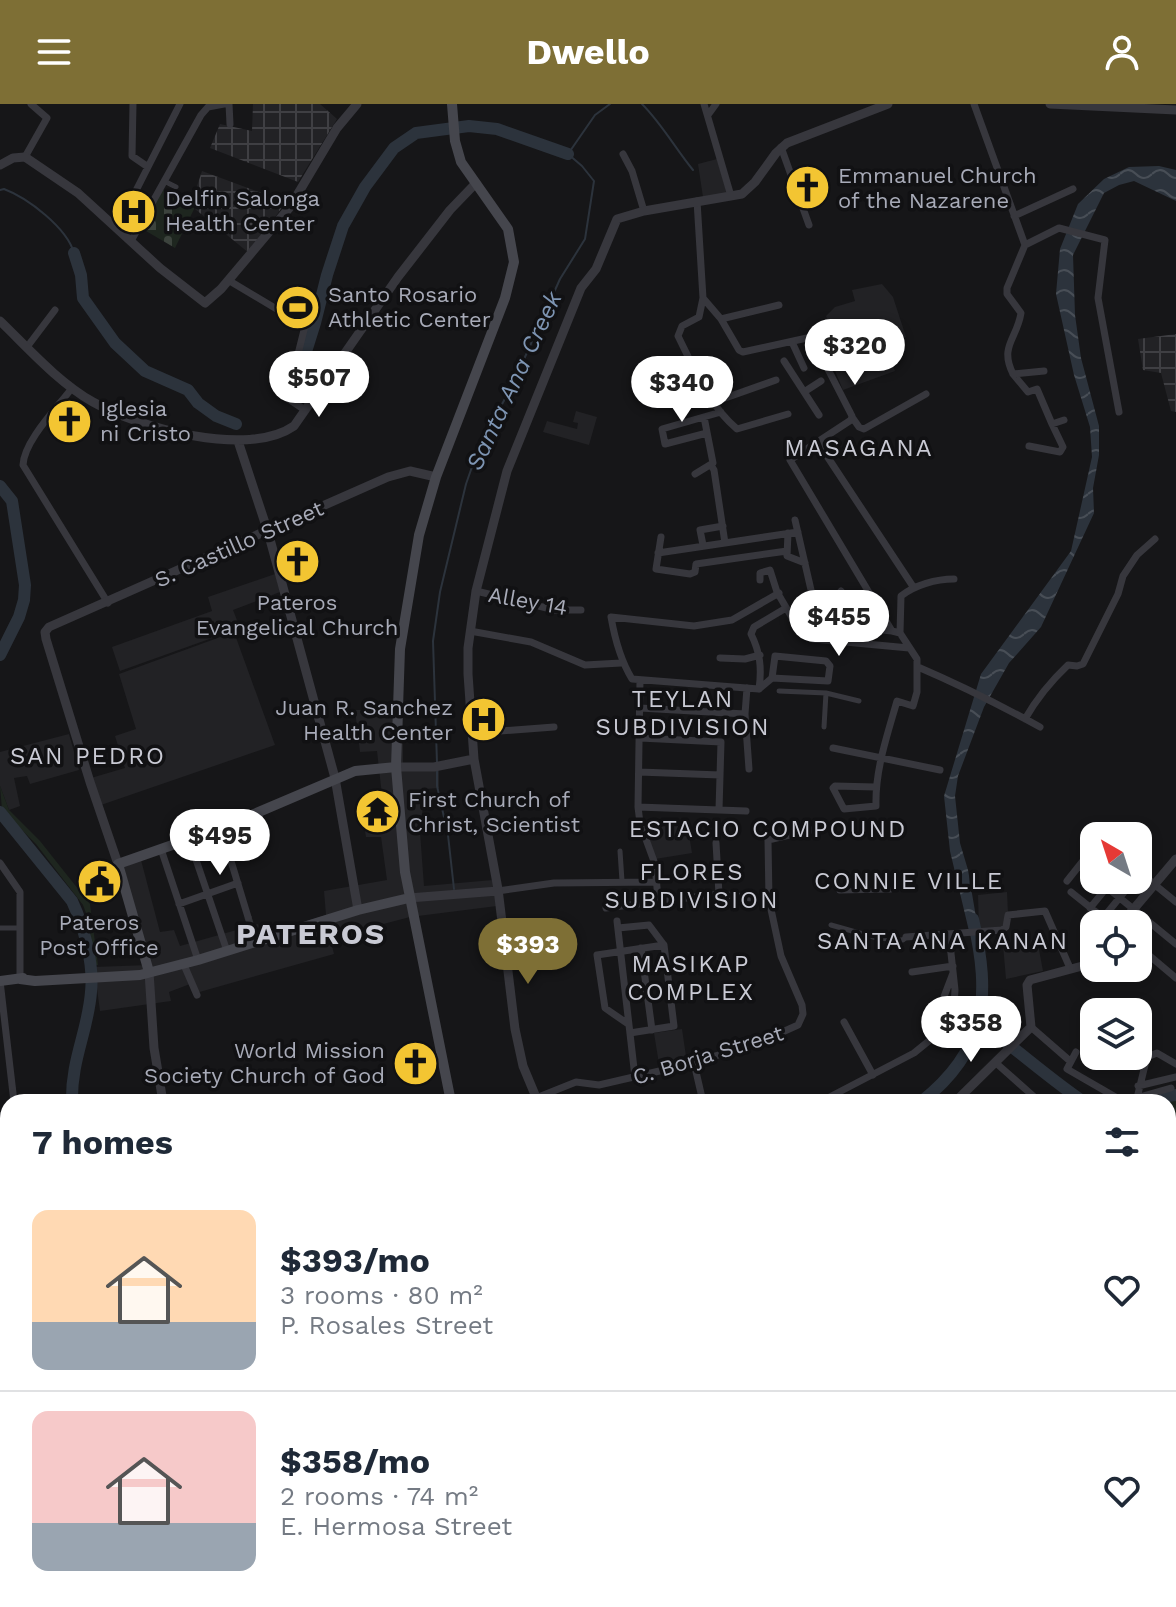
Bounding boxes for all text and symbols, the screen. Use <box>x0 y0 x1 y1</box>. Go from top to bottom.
icon: menu <box>32 30 76 74</box>
icon: person <box>1100 30 1144 74</box>
text: Dwello <box>526 31 650 73</box>
place label: Emmanuel Church of the Nazarene <box>838 163 1037 213</box>
church icon: Emmanuel Church of the Nazarene <box>783 164 831 212</box>
place label: Delfin Salonga Health Center <box>165 186 320 236</box>
hospital icon: Delfin Salonga Health Center <box>110 187 158 235</box>
place label: Santo Rosario Athletic Center <box>328 282 491 332</box>
sports icon: Santo Rosario Athletic Center <box>273 283 321 331</box>
water label: Santa Ana Creek <box>460 286 568 475</box>
pin: $320 <box>808 319 902 387</box>
text: $320 <box>823 330 887 360</box>
pin: $507 <box>272 351 366 419</box>
pin: $340 <box>635 356 729 424</box>
text: $507 <box>287 362 351 392</box>
text: $340 <box>649 367 715 397</box>
place label: Iglesia ni Cristo <box>100 396 191 446</box>
church icon: Iglesia ni Cristo <box>45 397 93 445</box>
district label: MASAGANA <box>784 434 934 462</box>
street label: S. Castillo Street <box>151 496 327 592</box>
church icon: Pateros Evangelical Church <box>273 537 321 585</box>
street label: Alley 14 <box>486 582 570 620</box>
place label: Pateros Evangelical Church <box>196 590 398 640</box>
pin: $455 <box>792 590 886 658</box>
text: $455 <box>807 601 871 631</box>
district label: TEYLAN SUBDIVISION <box>595 685 771 741</box>
place label: Juan R. Sanchez Health Center <box>275 695 453 745</box>
hospital icon: Juan R. Sanchez Health Center <box>460 696 508 744</box>
district label: SAN PEDRO <box>10 742 166 770</box>
place label: First Church of Christ, Scientist <box>408 787 580 837</box>
temple icon: First Church of Christ, Scientist <box>353 788 401 836</box>
pin: $495 <box>173 809 267 877</box>
district label: ESTACIO COMPOUND <box>629 815 907 843</box>
text: $495 <box>188 820 252 850</box>
north arrow <box>1080 822 1152 894</box>
map controls <box>1080 822 1152 1070</box>
public building icon: Pateros Post Office <box>75 857 123 905</box>
district label: FLORES SUBDIVISION <box>604 858 780 914</box>
district label: CONNIE VILLE <box>814 867 1004 895</box>
place label: Pateros Post Office <box>39 910 159 960</box>
button: locate <box>1080 910 1152 982</box>
district label: PATEROS <box>236 916 386 951</box>
pin: $393 <box>481 918 575 986</box>
district label: SANTA ANA KANAN <box>817 927 1069 955</box>
text: $393 <box>496 929 560 959</box>
district label: MASIKAP COMPLEX <box>627 950 755 1006</box>
pin: $358 <box>924 996 1018 1064</box>
button: layers <box>1080 998 1152 1070</box>
text: $358 <box>939 1007 1003 1037</box>
street label: C. Borja Street <box>630 1020 786 1090</box>
place label: World Mission Society Church of God <box>144 1038 385 1088</box>
church icon: World Mission Society Church of God <box>392 1039 440 1087</box>
icon: filters <box>1100 1120 1144 1164</box>
text: 7 homes <box>32 1122 173 1162</box>
text: $393/mo <box>280 1240 430 1280</box>
icon: home <box>96 1242 192 1338</box>
icon: heart <box>1100 1268 1144 1312</box>
text: 3 rooms · 80 m² <box>280 1280 483 1310</box>
text: P. Rosales Street <box>280 1310 493 1340</box>
text: $358/mo <box>280 1441 430 1481</box>
icon: home <box>96 1443 192 1539</box>
icon: heart <box>1100 1469 1144 1513</box>
text: 2 rooms · 74 m² <box>280 1481 478 1511</box>
text: E. Hermosa Street <box>280 1511 512 1541</box>

